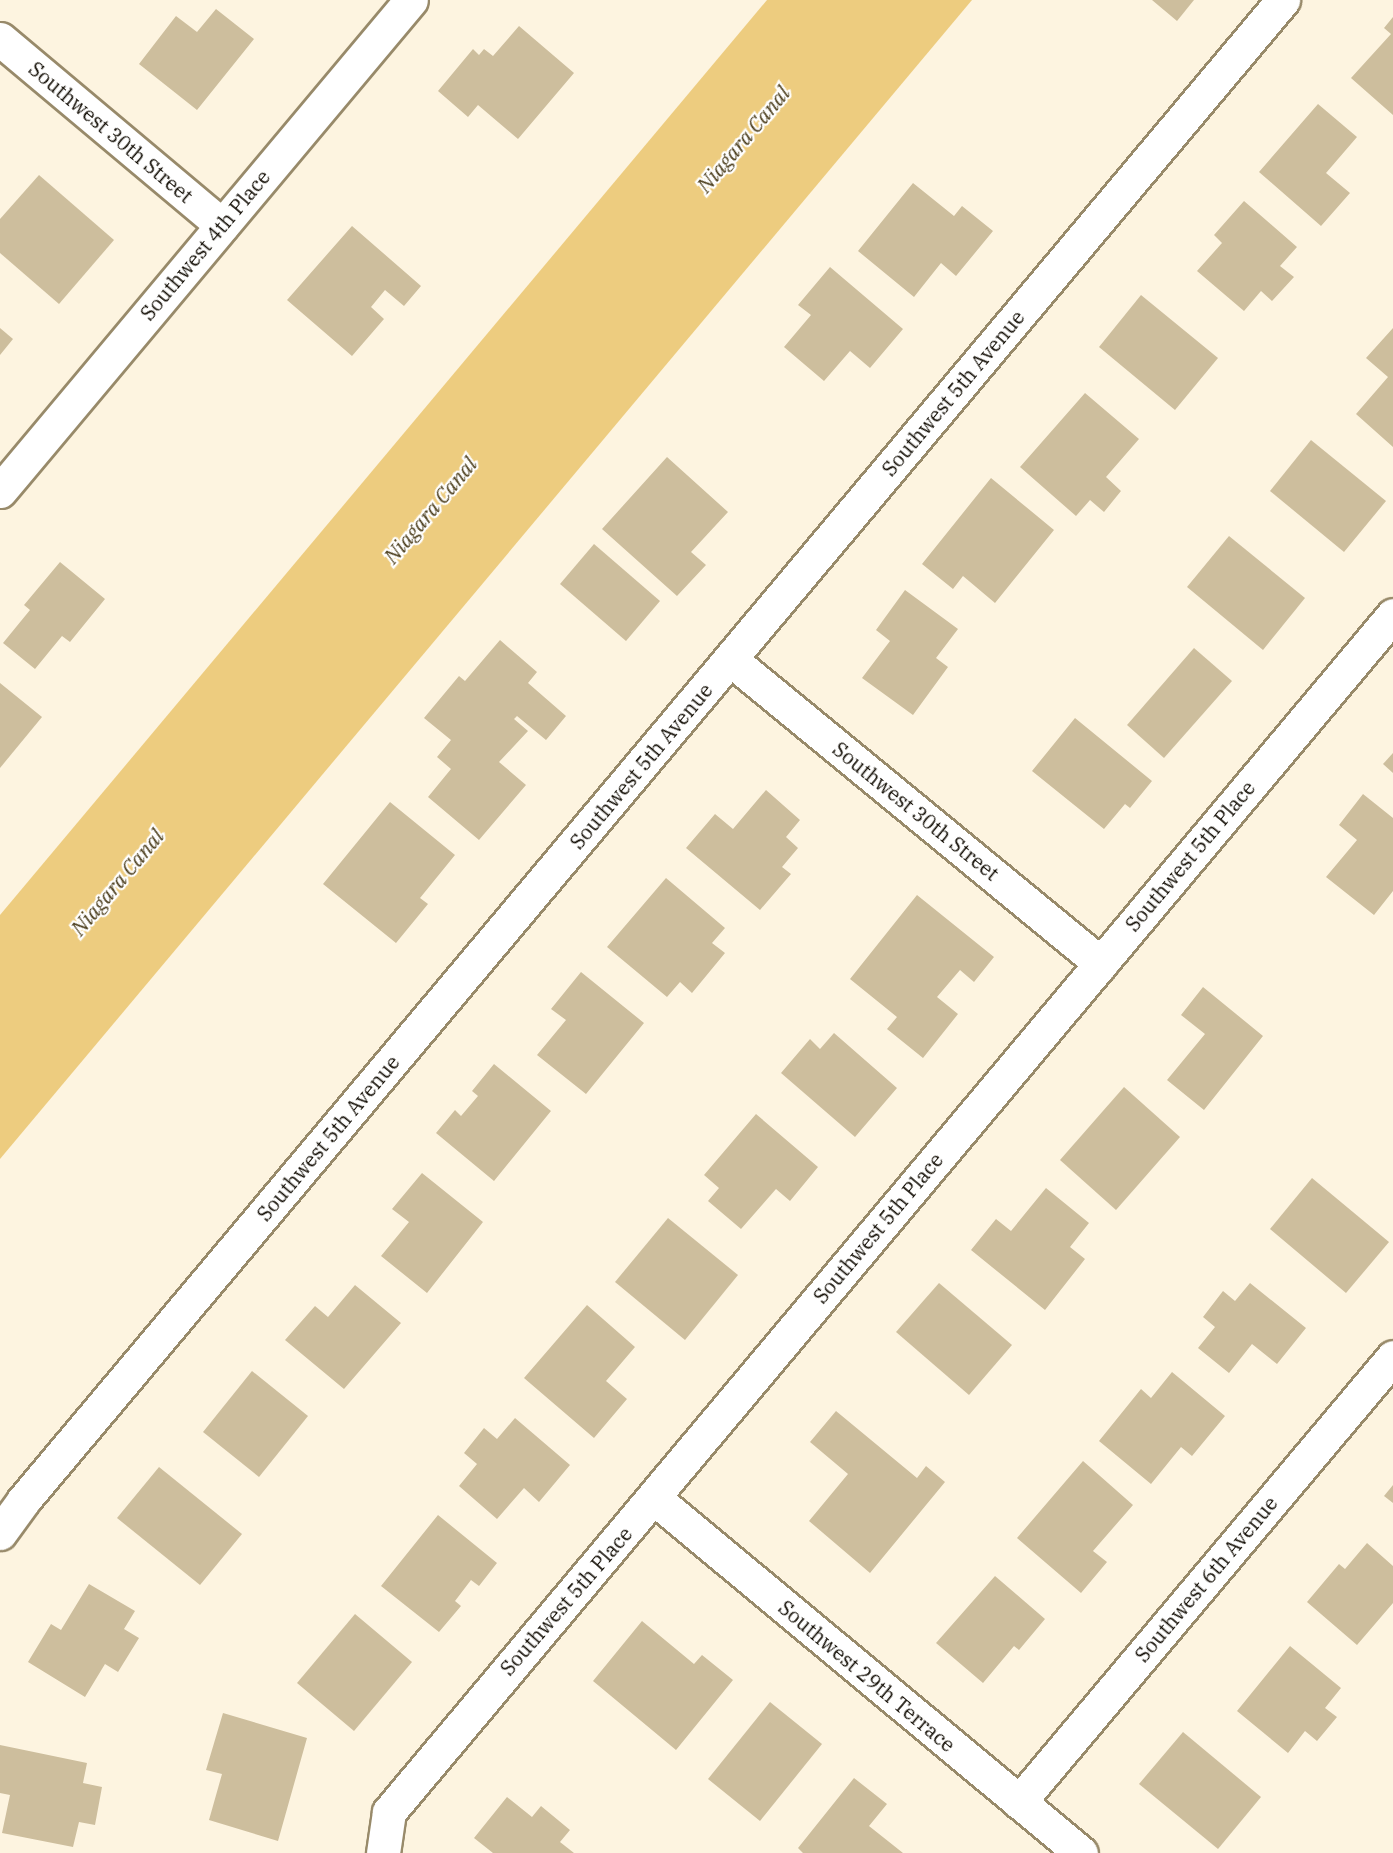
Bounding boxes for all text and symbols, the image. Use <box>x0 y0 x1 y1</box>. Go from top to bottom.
street label: Southwest 30th Street <box>24 56 198 208</box>
water label: Niagara Canal <box>691 81 795 197</box>
street label: Southwest 4th Place <box>135 165 275 325</box>
street label: Southwest 5th Avenue <box>877 305 1029 481</box>
water label: Niagara Canal <box>378 452 482 568</box>
street label: Southwest 5th Avenue <box>565 678 717 854</box>
street label: Southwest 30th Street <box>828 737 1004 885</box>
street label: Southwest 5th Place <box>1120 776 1260 936</box>
water label: Niagara Canal <box>65 824 169 940</box>
street label: Southwest 5th Avenue <box>252 1050 404 1226</box>
street label: Southwest 5th Place <box>808 1148 948 1308</box>
street label: Southwest 6th Avenue <box>1130 1491 1282 1667</box>
street label: Southwest 5th Place <box>495 1522 637 1680</box>
street label: Southwest 29th Terrace <box>774 1595 960 1757</box>

